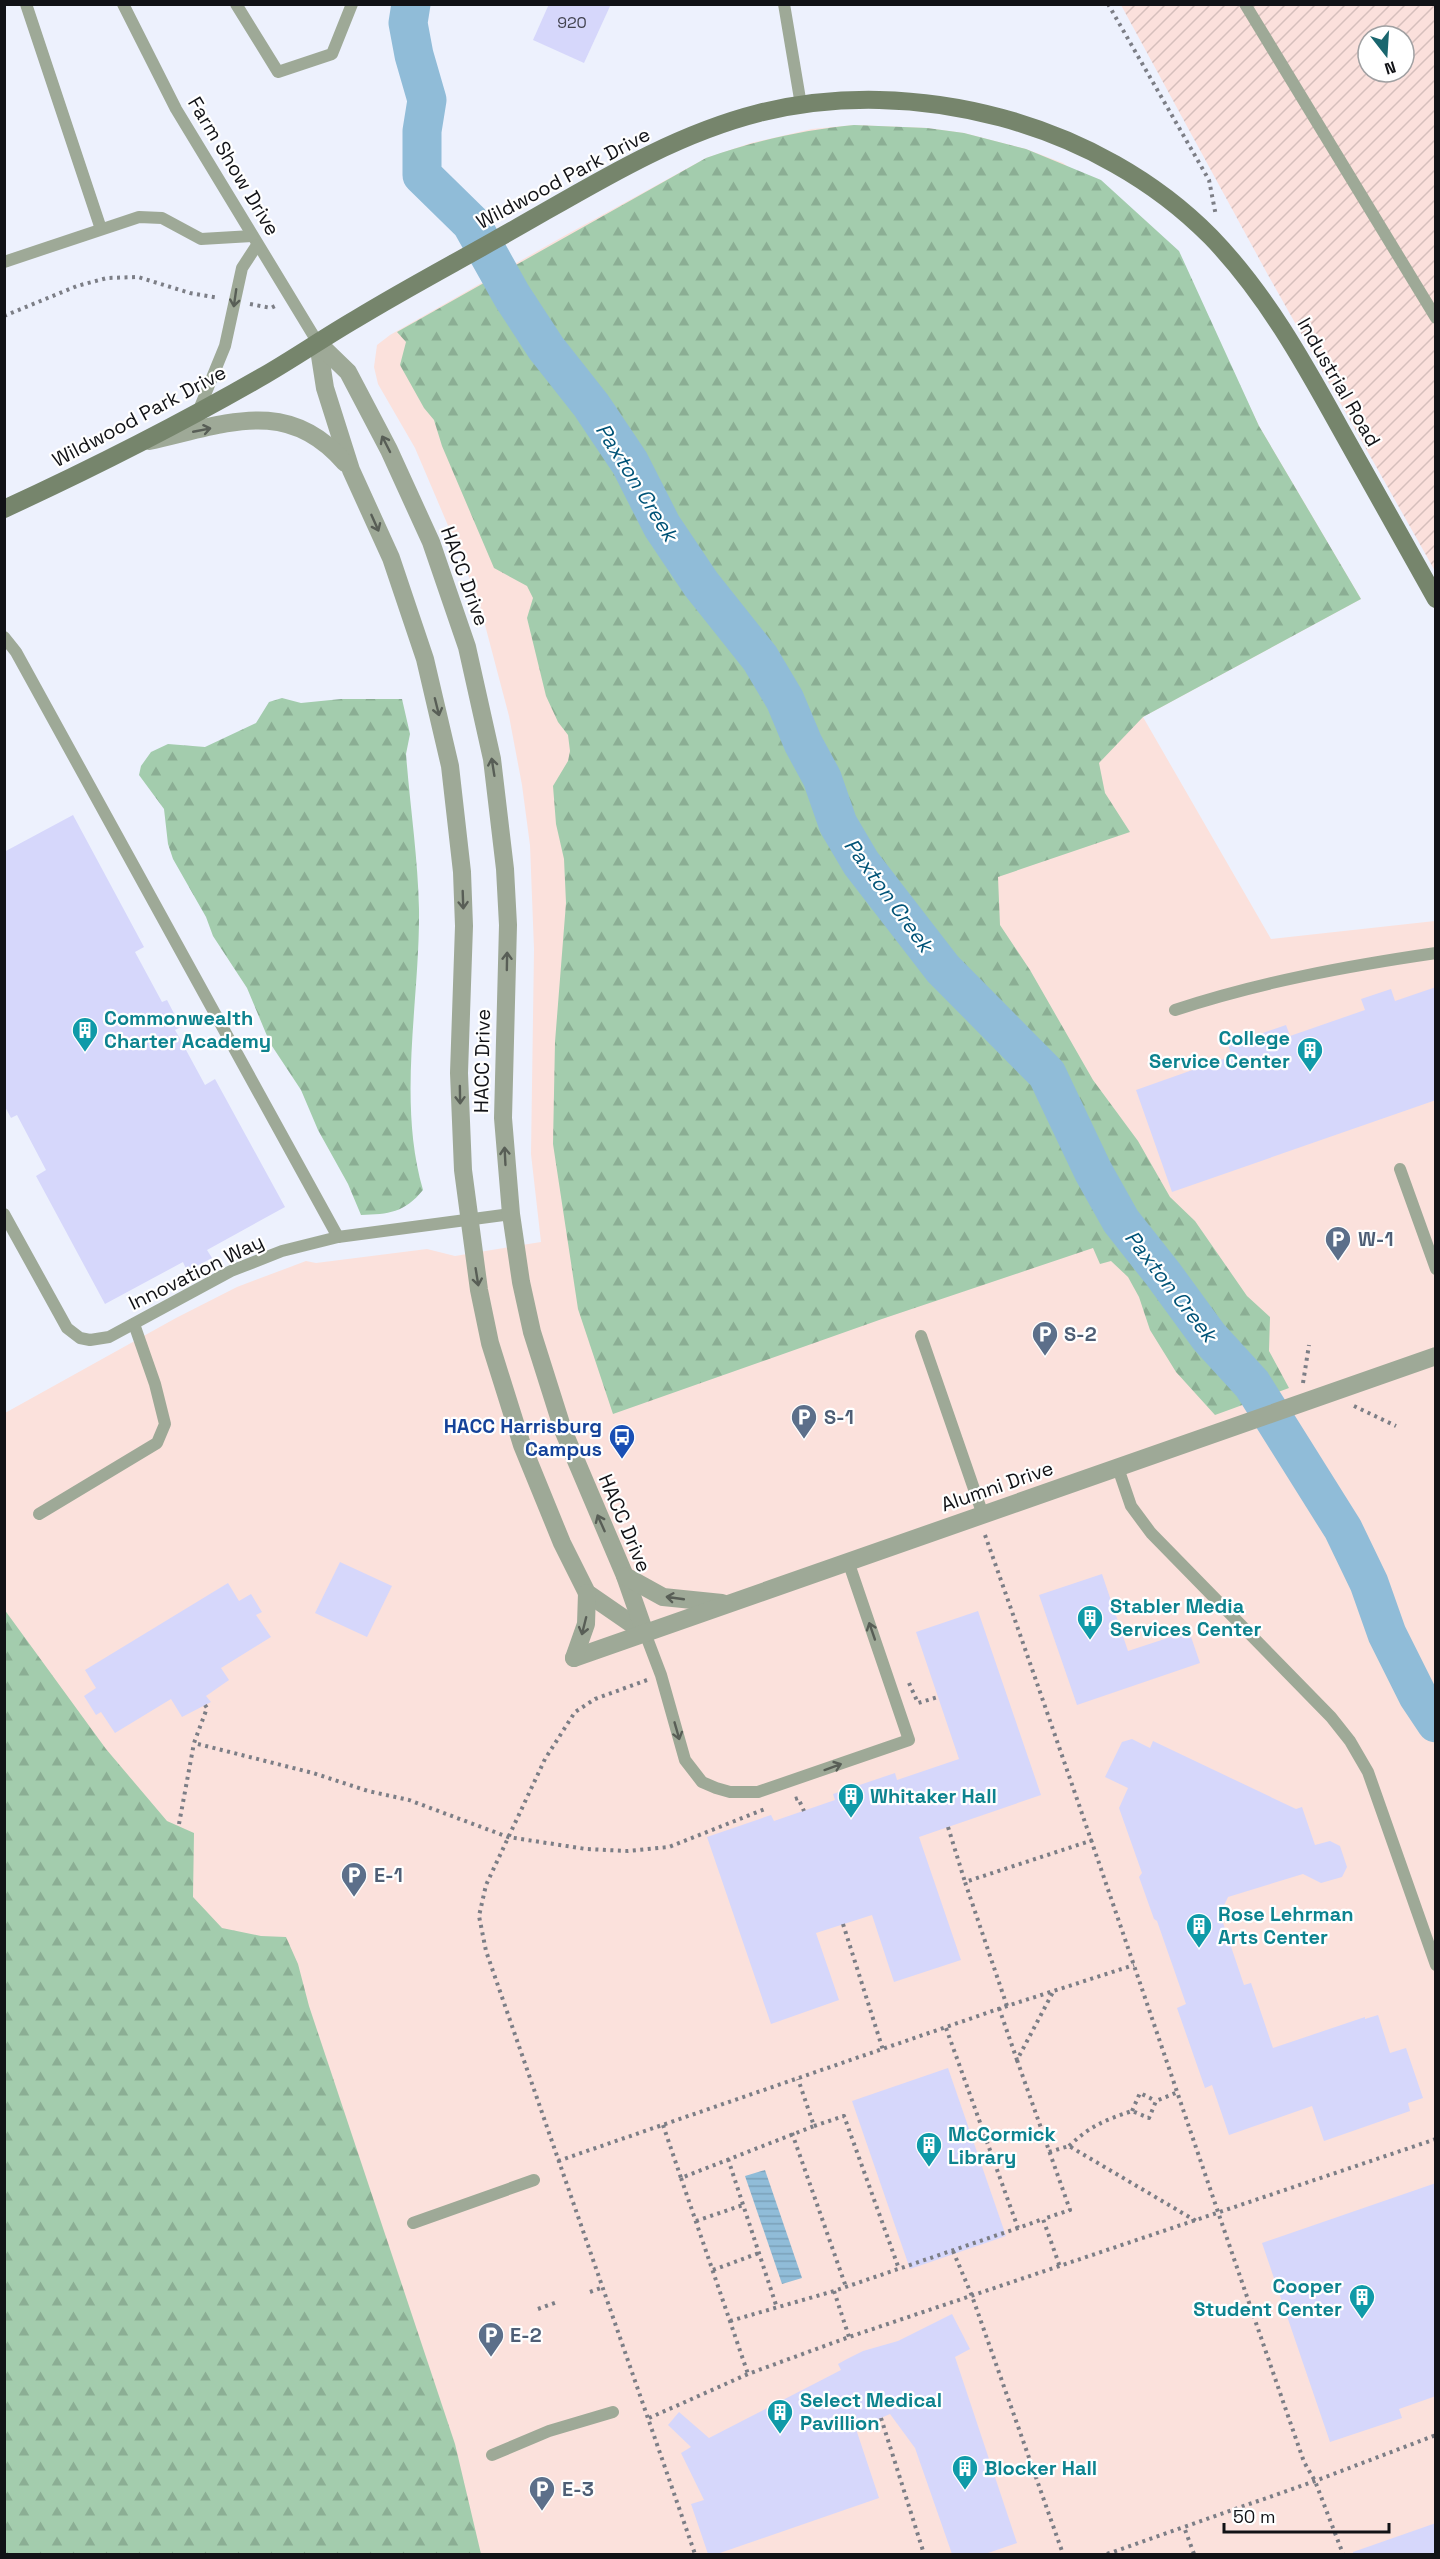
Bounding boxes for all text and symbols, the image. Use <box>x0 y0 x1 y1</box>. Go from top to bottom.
house number: 920 <box>557 12 587 33</box>
north arrow <box>1356 24 1416 84</box>
text: N <box>1382 56 1398 79</box>
street label: Farm Show Drive <box>182 92 286 240</box>
street label: Wildwood Park Drive <box>472 121 654 235</box>
one-way arrow <box>229 288 240 307</box>
street label: Industrial Road <box>1292 313 1386 451</box>
street label: Wildwood Park Drive <box>48 359 230 473</box>
water label: Paxton Creek <box>590 418 686 549</box>
one-way arrow <box>192 424 211 435</box>
one-way arrow <box>380 435 391 453</box>
one-way arrow <box>370 513 381 532</box>
street label: HACC Drive <box>435 523 495 629</box>
one-way arrow <box>432 698 444 717</box>
one-way arrow <box>488 758 499 777</box>
water label: Paxton Creek <box>839 833 941 960</box>
one-way arrow <box>458 890 469 910</box>
one-way arrow <box>501 952 513 972</box>
place label: Commonwealth Charter Academy <box>104 1005 271 1054</box>
street label: HACC Drive <box>468 1009 496 1113</box>
building icon: Commonwealth Charter Academy <box>70 1015 100 1053</box>
place label: College Service Center <box>1149 1025 1290 1074</box>
building icon: College Service Center <box>1295 1035 1325 1073</box>
one-way arrow <box>454 1085 466 1105</box>
one-way arrow <box>500 1146 511 1166</box>
parking icon: W-1 <box>1323 1224 1353 1262</box>
water label: Paxton Creek <box>1119 1225 1225 1349</box>
place label: W-1 <box>1358 1226 1393 1252</box>
street label: Innovation Way <box>124 1228 268 1316</box>
one-way arrow <box>472 1267 483 1287</box>
parking icon: S-2 <box>1030 1319 1060 1357</box>
place label: S-2 <box>1064 1321 1097 1347</box>
parking icon: S-1 <box>789 1402 819 1440</box>
place label: S-1 <box>824 1404 854 1430</box>
place label: HACC Harrisburg Campus <box>444 1413 602 1462</box>
bus stop icon: HACC Harrisburg Campus <box>607 1422 637 1460</box>
street label: Alumni Drive <box>937 1455 1057 1517</box>
street label: HACC Drive <box>593 1470 657 1576</box>
one-way arrow <box>594 1514 606 1532</box>
one-way arrow <box>665 1593 685 1604</box>
place label: Stabler Media Services Center <box>1110 1593 1261 1642</box>
building icon: Stabler Media Services Center <box>1075 1603 1105 1641</box>
one-way arrow <box>578 1616 590 1635</box>
one-way arrow <box>865 1622 876 1641</box>
one-way arrow <box>672 1722 683 1741</box>
one-way arrow <box>823 1760 842 1771</box>
building icon: Whitaker Hall <box>836 1781 866 1819</box>
place label: Whitaker Hall <box>870 1783 997 1809</box>
parking icon: E-1 <box>339 1860 369 1898</box>
place label: E-1 <box>374 1862 403 1888</box>
place label: Rose Lehrman Arts Center <box>1218 1901 1354 1950</box>
building icon: Rose Lehrman Arts Center <box>1184 1911 1214 1949</box>
place label: McCormick Library <box>948 2121 1056 2170</box>
building icon: McCormick Library <box>914 2130 944 2168</box>
place label: Cooper Student Center <box>1193 2273 1342 2322</box>
building icon: Cooper Student Center <box>1347 2282 1377 2320</box>
parking icon: E-2 <box>476 2320 506 2358</box>
place label: E-2 <box>510 2322 542 2348</box>
place label: Select Medical Pavillion <box>800 2387 942 2436</box>
building icon: Select Medical Pavillion <box>765 2397 795 2435</box>
building icon: Blocker Hall <box>950 2453 980 2491</box>
place label: Blocker Hall <box>984 2455 1097 2481</box>
parking icon: E-3 <box>527 2474 557 2512</box>
place label: E-3 <box>562 2476 594 2502</box>
scale bar <box>1224 2496 1389 2534</box>
text: 50 m <box>1233 2505 1275 2528</box>

